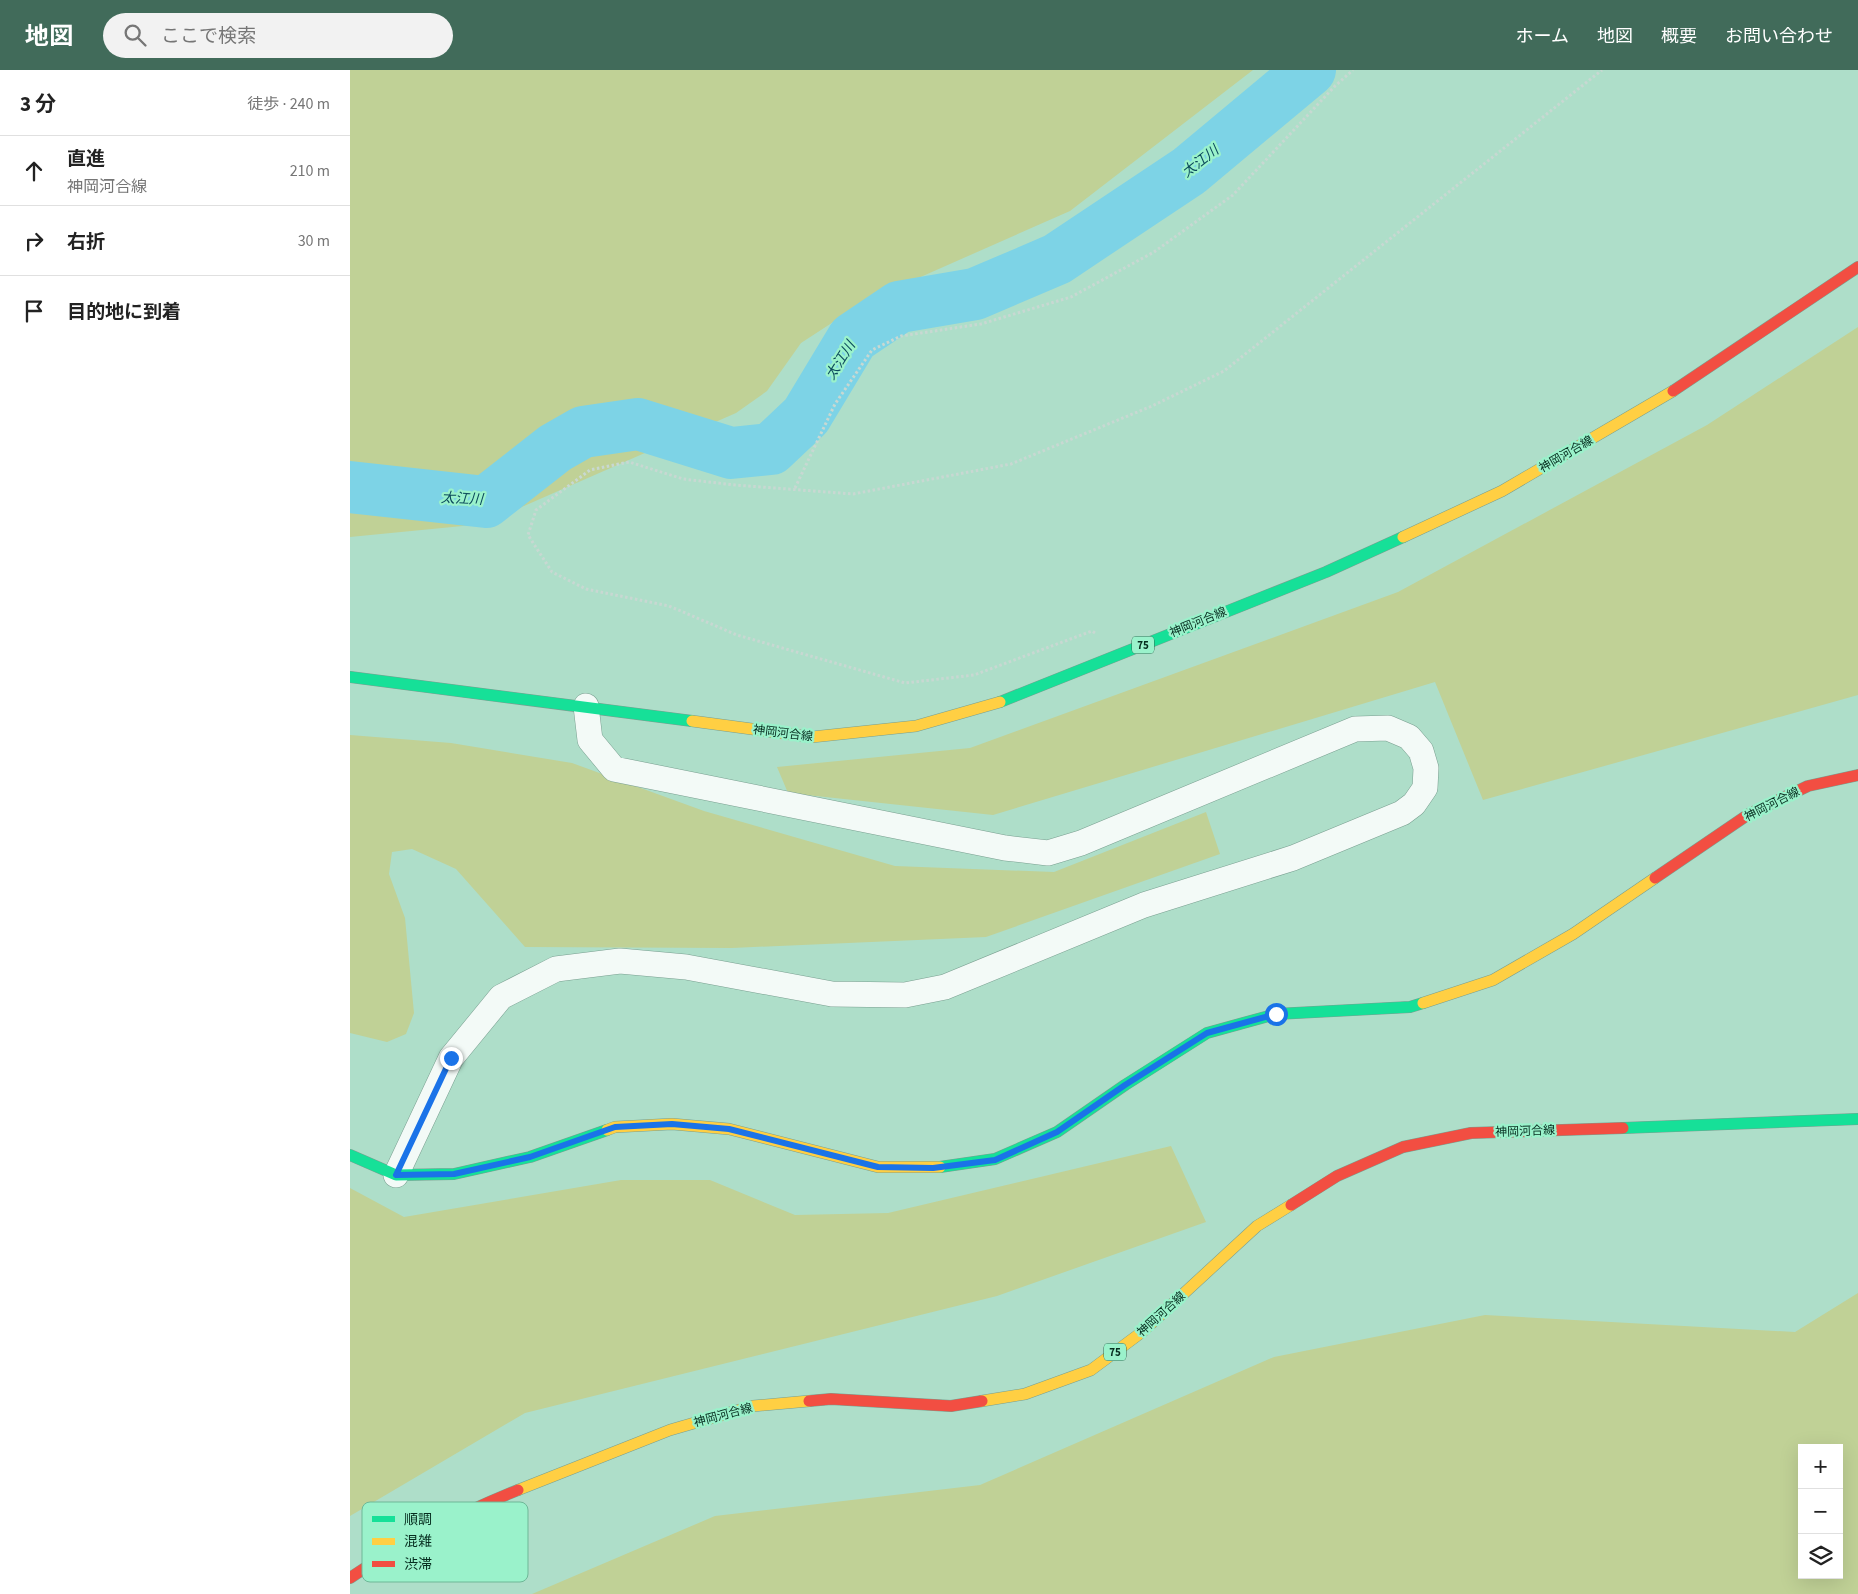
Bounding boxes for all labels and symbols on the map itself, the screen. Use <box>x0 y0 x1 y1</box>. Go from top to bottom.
water label: 太江川 <box>1178 140 1225 183</box>
water label: 太江川 <box>821 336 862 384</box>
street label: 神岡河合線 <box>1536 432 1596 477</box>
water label: 太江川 <box>440 488 485 510</box>
street label: 神岡河合線 <box>1167 603 1229 642</box>
road number: 75 <box>1132 636 1154 654</box>
street label: 神岡河合線 <box>752 721 814 746</box>
street label: 神岡河合線 <box>1742 783 1803 826</box>
route start <box>1265 1003 1288 1026</box>
route end <box>440 1047 463 1070</box>
street label: 神岡河合線 <box>1495 1122 1555 1141</box>
street label: 神岡河合線 <box>1133 1288 1189 1341</box>
road number: 75 <box>1104 1344 1126 1360</box>
street label: 神岡河合線 <box>692 1400 754 1431</box>
legend <box>362 1502 528 1582</box>
text: 順調 <box>404 1510 432 1530</box>
text: 混雑 <box>404 1532 432 1552</box>
text: 渋滞 <box>404 1555 432 1575</box>

